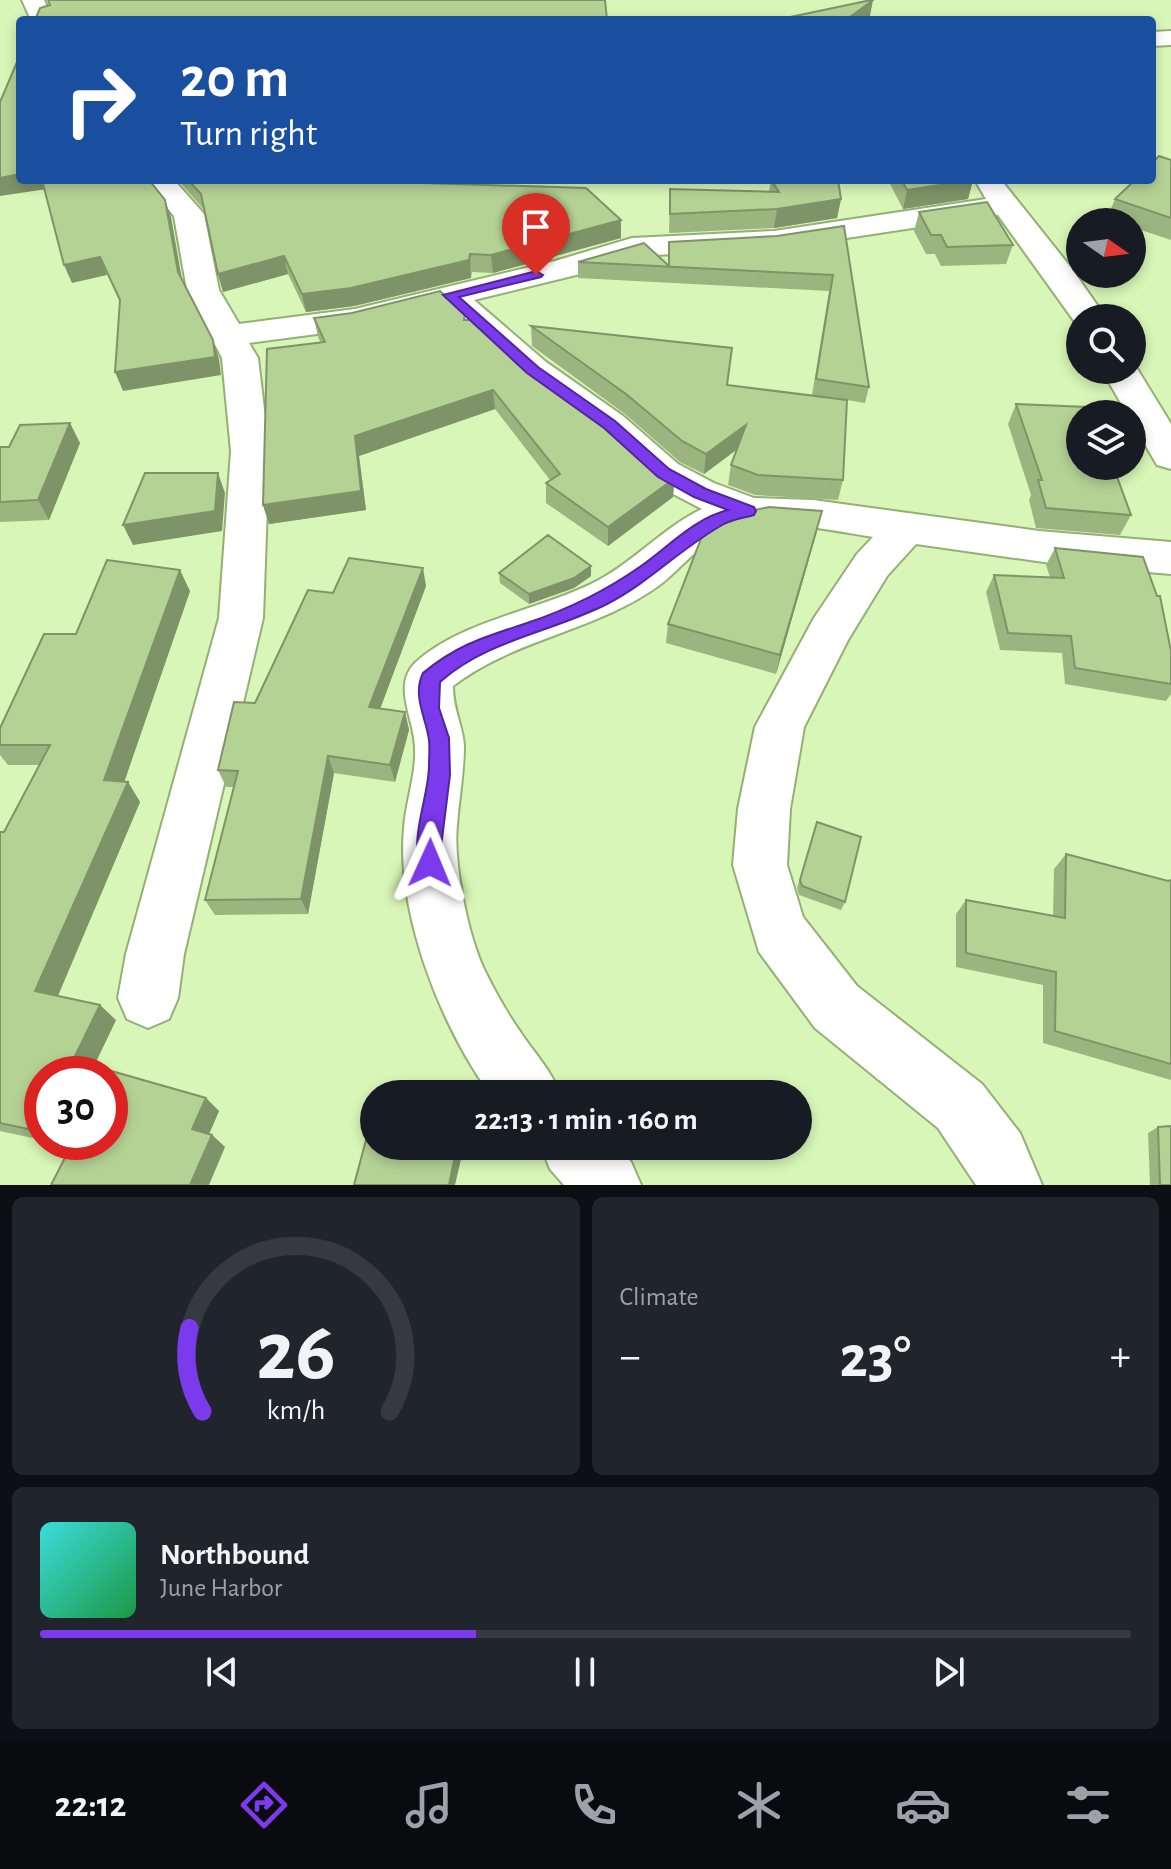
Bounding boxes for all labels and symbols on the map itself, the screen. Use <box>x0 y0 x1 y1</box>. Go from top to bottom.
pin <box>502 193 570 275</box>
north arrow <box>1066 208 1146 288</box>
position arrow <box>388 821 472 905</box>
speed limit sign: 30 <box>24 1056 128 1160</box>

